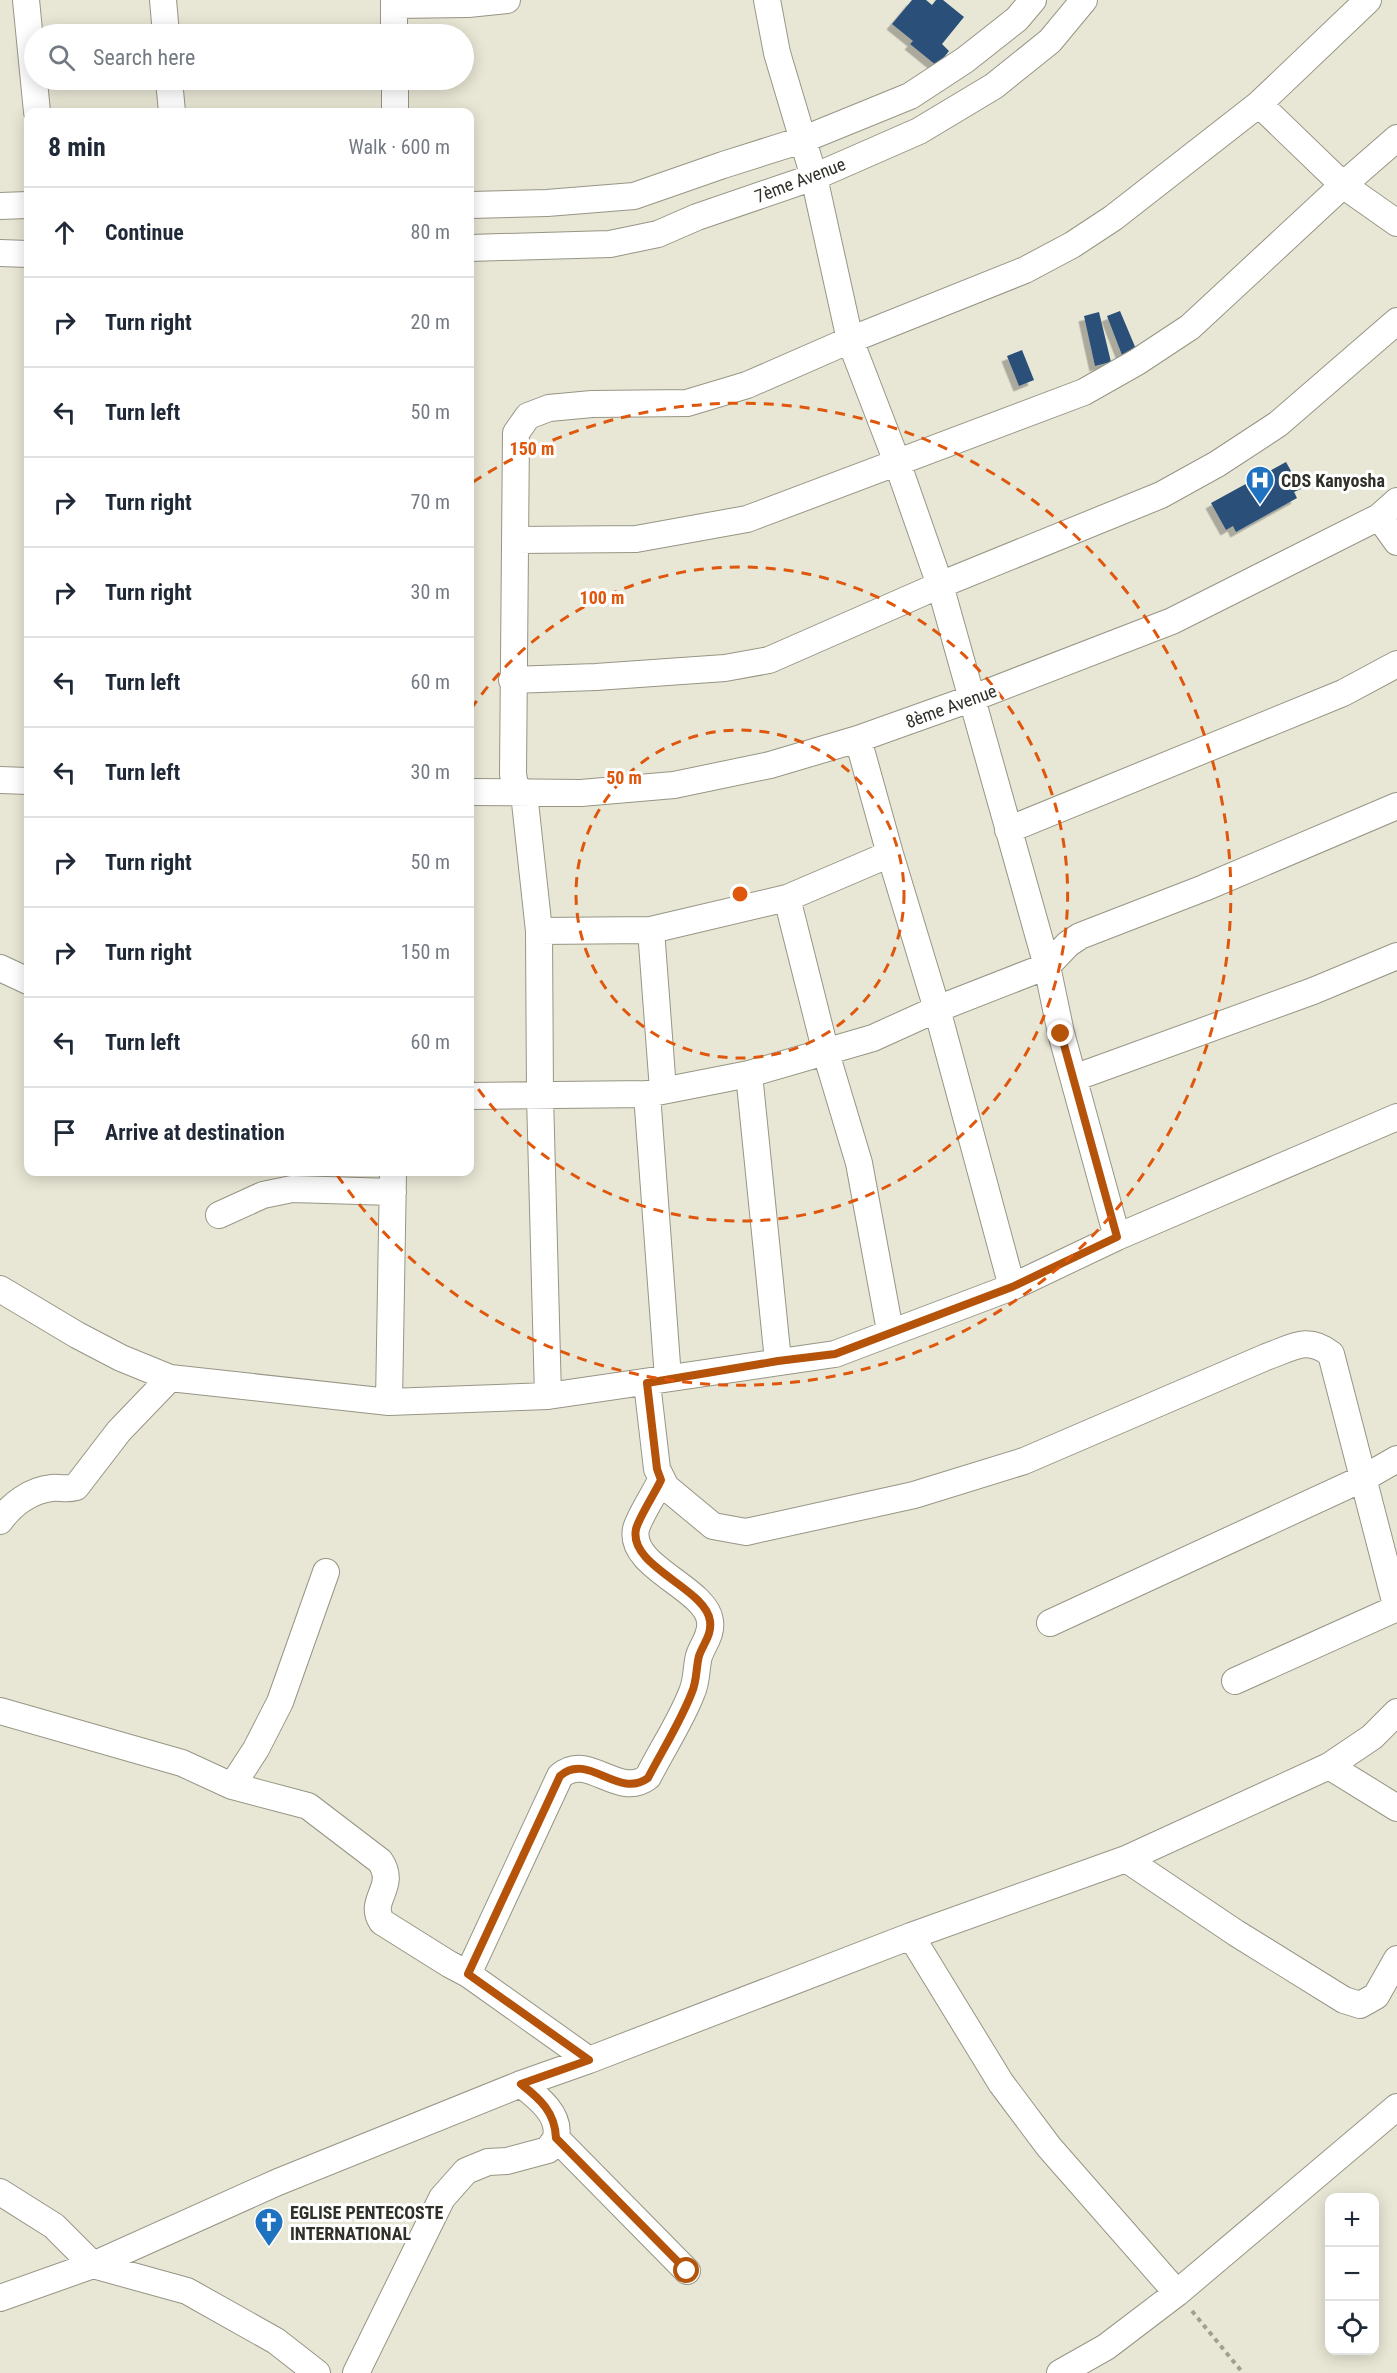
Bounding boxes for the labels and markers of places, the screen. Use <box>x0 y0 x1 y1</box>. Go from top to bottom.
hospital icon: CDS Kanyosha <box>1244 464 1276 506</box>
place label: CDS Kanyosha <box>1281 470 1385 491</box>
centre of rings <box>730 884 750 904</box>
place label: EGLISE PENTECOSTE INTERNATIONAL <box>290 2202 444 2244</box>
church icon: EGLISE PENTECOSTE INTERNATIONAL <box>253 2206 285 2248</box>

